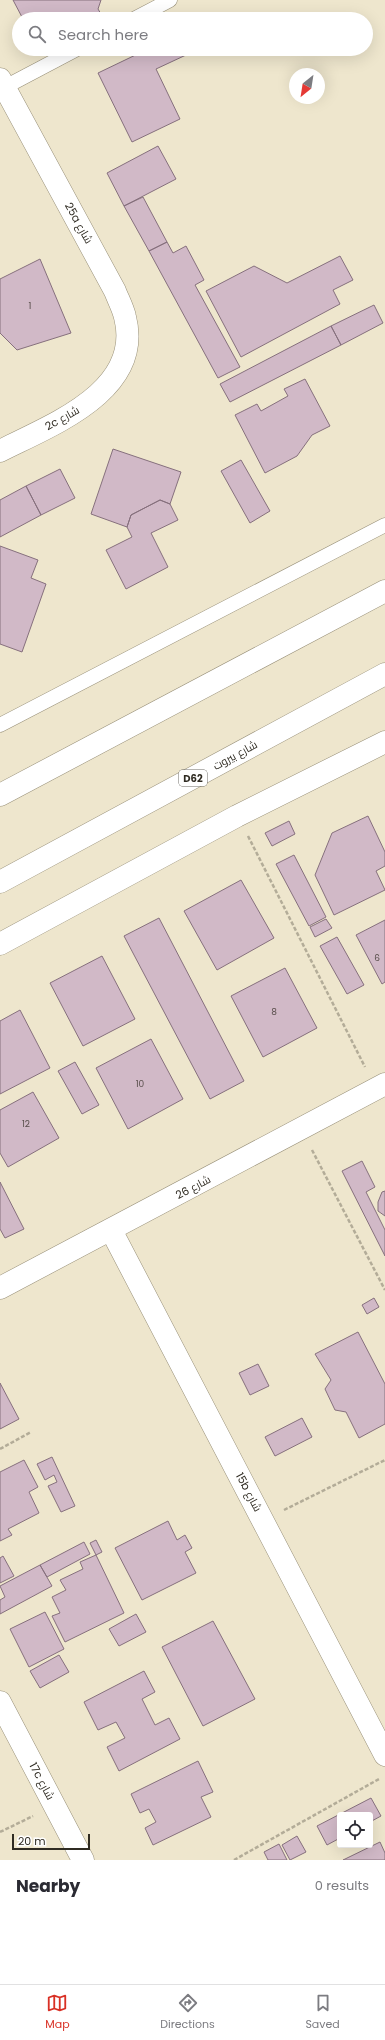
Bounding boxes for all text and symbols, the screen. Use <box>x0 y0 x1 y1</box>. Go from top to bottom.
search box <box>12 12 373 56</box>
icon: search <box>26 23 48 45</box>
text: Search here <box>58 24 148 45</box>
north arrow <box>289 68 325 104</box>
street label: 25a شارع <box>61 199 97 247</box>
house number: 1 <box>29 300 32 312</box>
street label: 2c شارع <box>42 402 82 434</box>
street label: شارع بيروت <box>210 736 260 774</box>
road number: D62 <box>179 770 207 786</box>
house number: 6 <box>374 952 380 964</box>
house number: 8 <box>271 1006 277 1018</box>
house number: 10 <box>136 1078 145 1090</box>
house number: 12 <box>22 1118 30 1130</box>
street label: شارع 26 <box>173 1171 213 1203</box>
street label: 15b شارع <box>232 1470 266 1514</box>
street label: 17c شارع <box>25 1759 59 1803</box>
map controls <box>337 1812 373 1848</box>
button: locate <box>337 1812 373 1848</box>
scale bar <box>12 1832 90 1851</box>
text: 20 m <box>18 1833 46 1849</box>
text: Nearby <box>16 1874 80 1898</box>
text: 0 results <box>315 1876 369 1895</box>
tab: Map <box>45 1992 70 2033</box>
tab: Directions <box>160 1992 215 2033</box>
tab: Saved <box>305 1992 340 2033</box>

